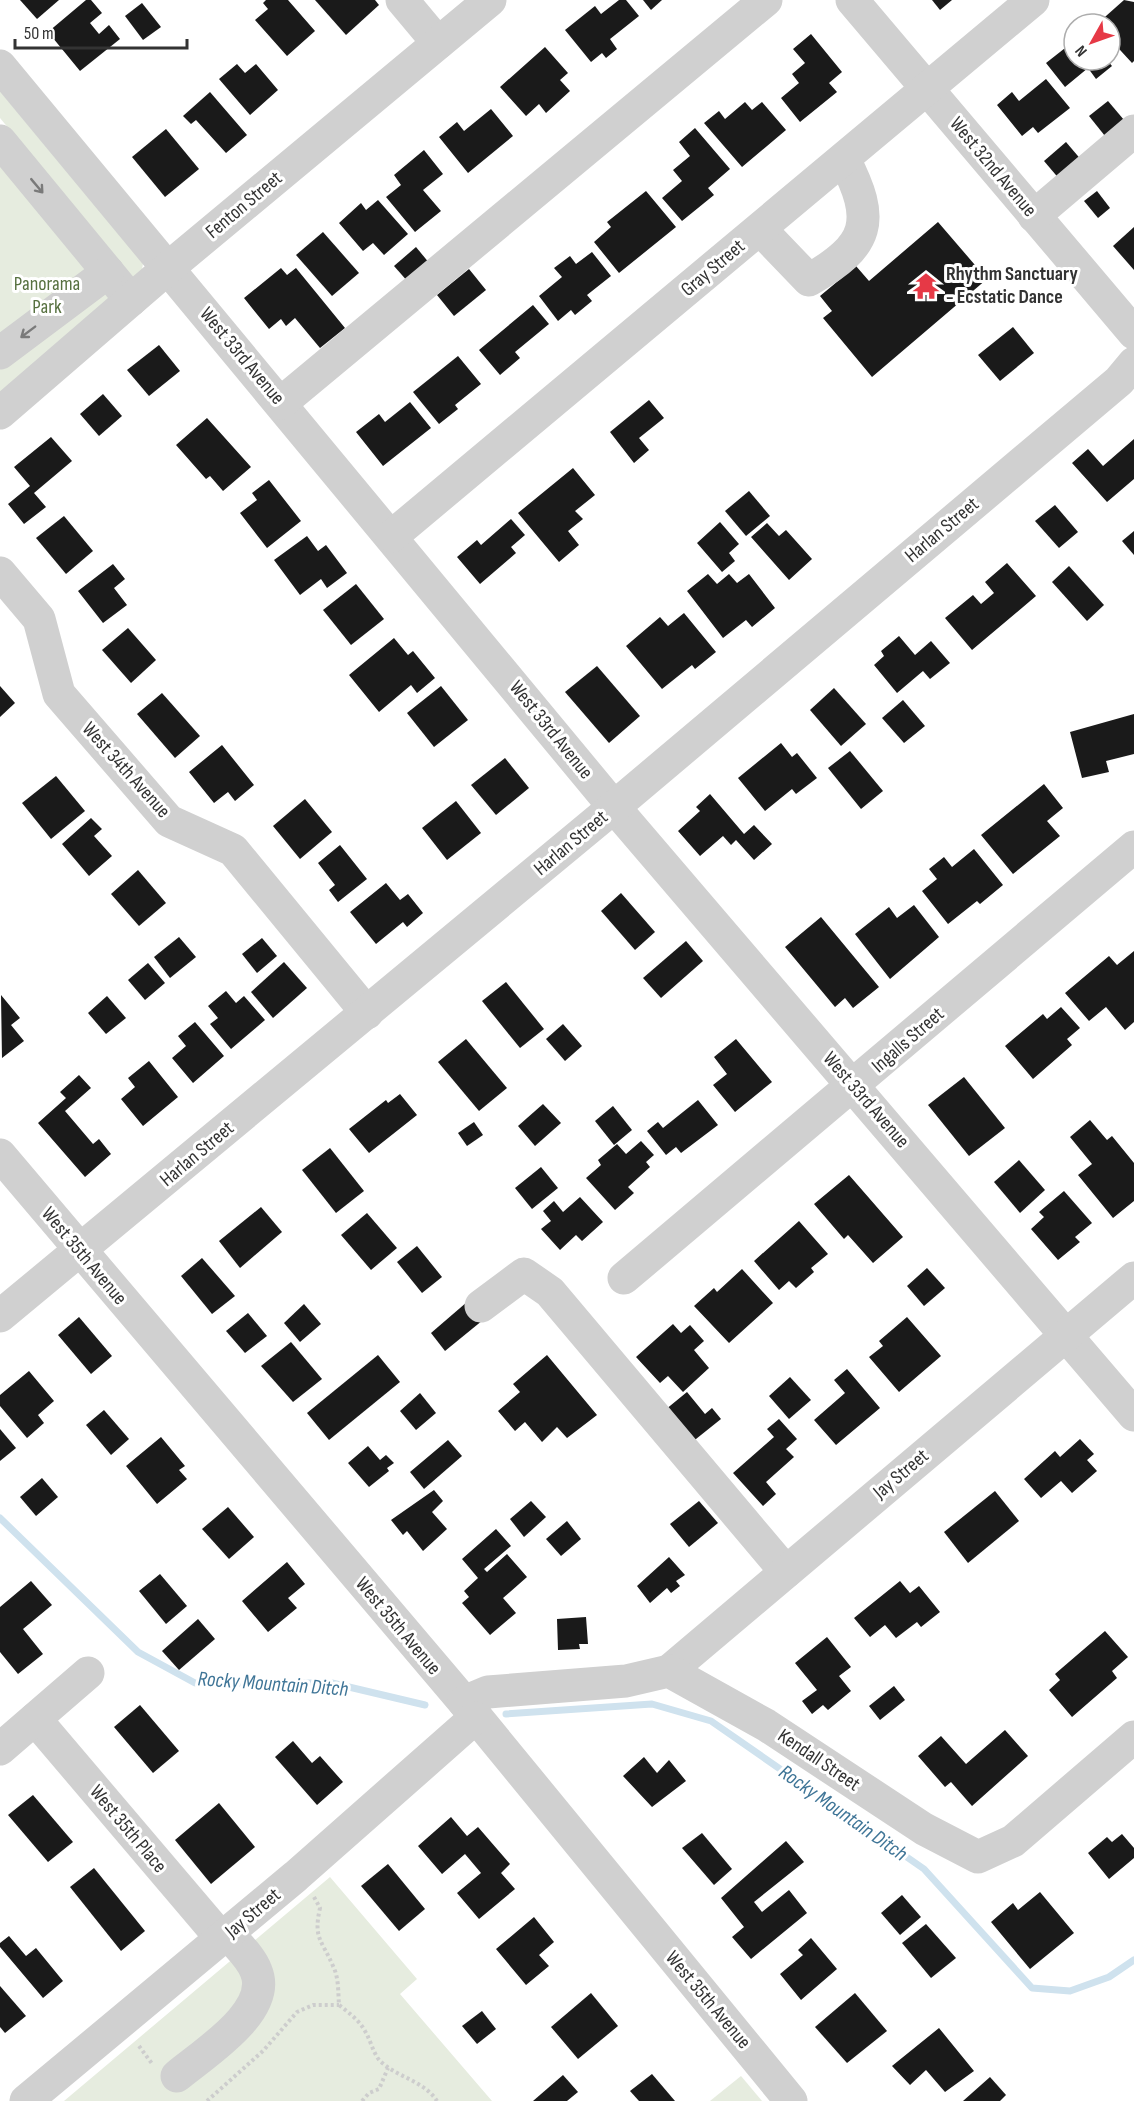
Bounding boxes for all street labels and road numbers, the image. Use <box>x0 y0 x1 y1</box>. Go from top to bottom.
street label: West 32nd Avenue <box>944 112 1042 222</box>
street label: Fenton Street <box>201 166 287 244</box>
street label: Gray Street <box>676 234 750 302</box>
street label: West 33rd Avenue <box>194 302 290 410</box>
street label: Harlan Street <box>900 492 984 568</box>
street label: West 33rd Avenue <box>504 676 598 784</box>
street label: West 34th Avenue <box>77 717 175 823</box>
street label: Harlan Street <box>529 805 613 881</box>
street label: Ingalls Street <box>867 1002 949 1078</box>
street label: West 33rd Avenue <box>818 1047 914 1153</box>
street label: Harlan Street <box>155 1116 239 1192</box>
street label: West 35th Avenue <box>36 1202 132 1310</box>
street label: Jay Street <box>868 1444 934 1505</box>
street label: West 35th Avenue <box>350 1572 446 1680</box>
street label: Kendall Street <box>773 1724 865 1796</box>
street label: West 35th Place <box>84 1780 172 1878</box>
street label: Jay Street <box>220 1883 286 1944</box>
street label: West 35th Avenue <box>660 1946 756 2054</box>

